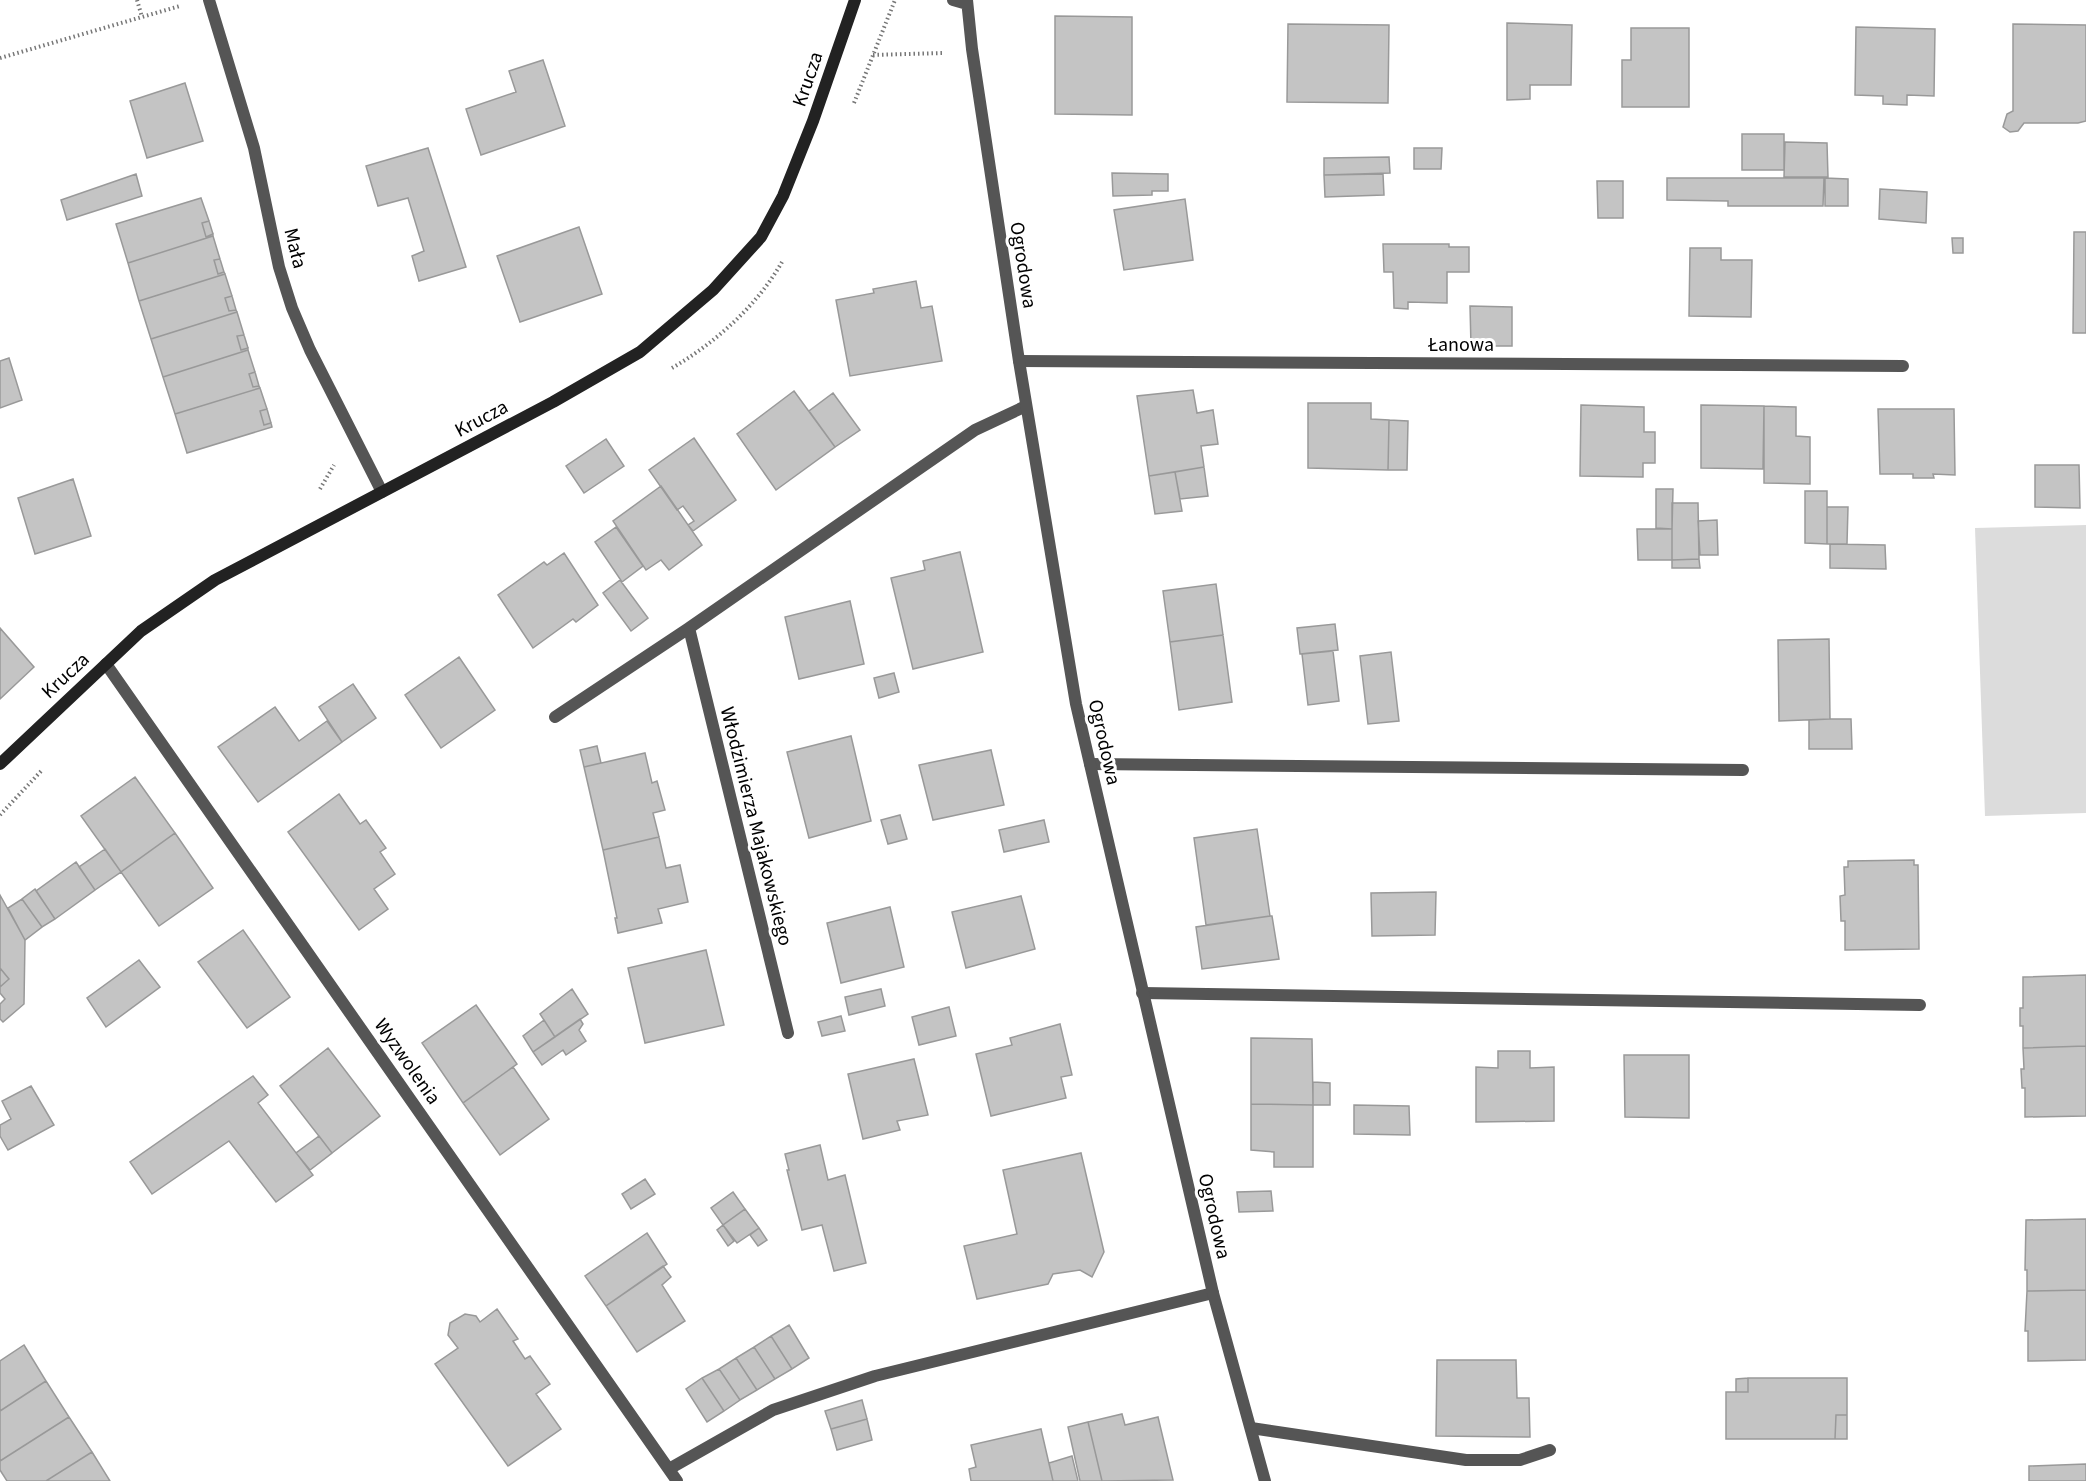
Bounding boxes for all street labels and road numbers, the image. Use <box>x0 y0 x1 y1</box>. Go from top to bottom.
street label: Krucza <box>785 48 830 111</box>
street label: Ogrodowa <box>1002 220 1044 310</box>
street label: Mała <box>277 225 314 271</box>
street label: Łanowa <box>1427 331 1494 359</box>
street label: Krucza <box>450 393 513 445</box>
street label: Krucza <box>35 646 96 705</box>
street label: Ogrodowa <box>1081 697 1127 788</box>
street label: Włodzimierza Majakowskiego <box>713 704 799 949</box>
street label: Wyzwolenia <box>367 1013 447 1110</box>
street label: Ogrodowa <box>1191 1171 1237 1262</box>

